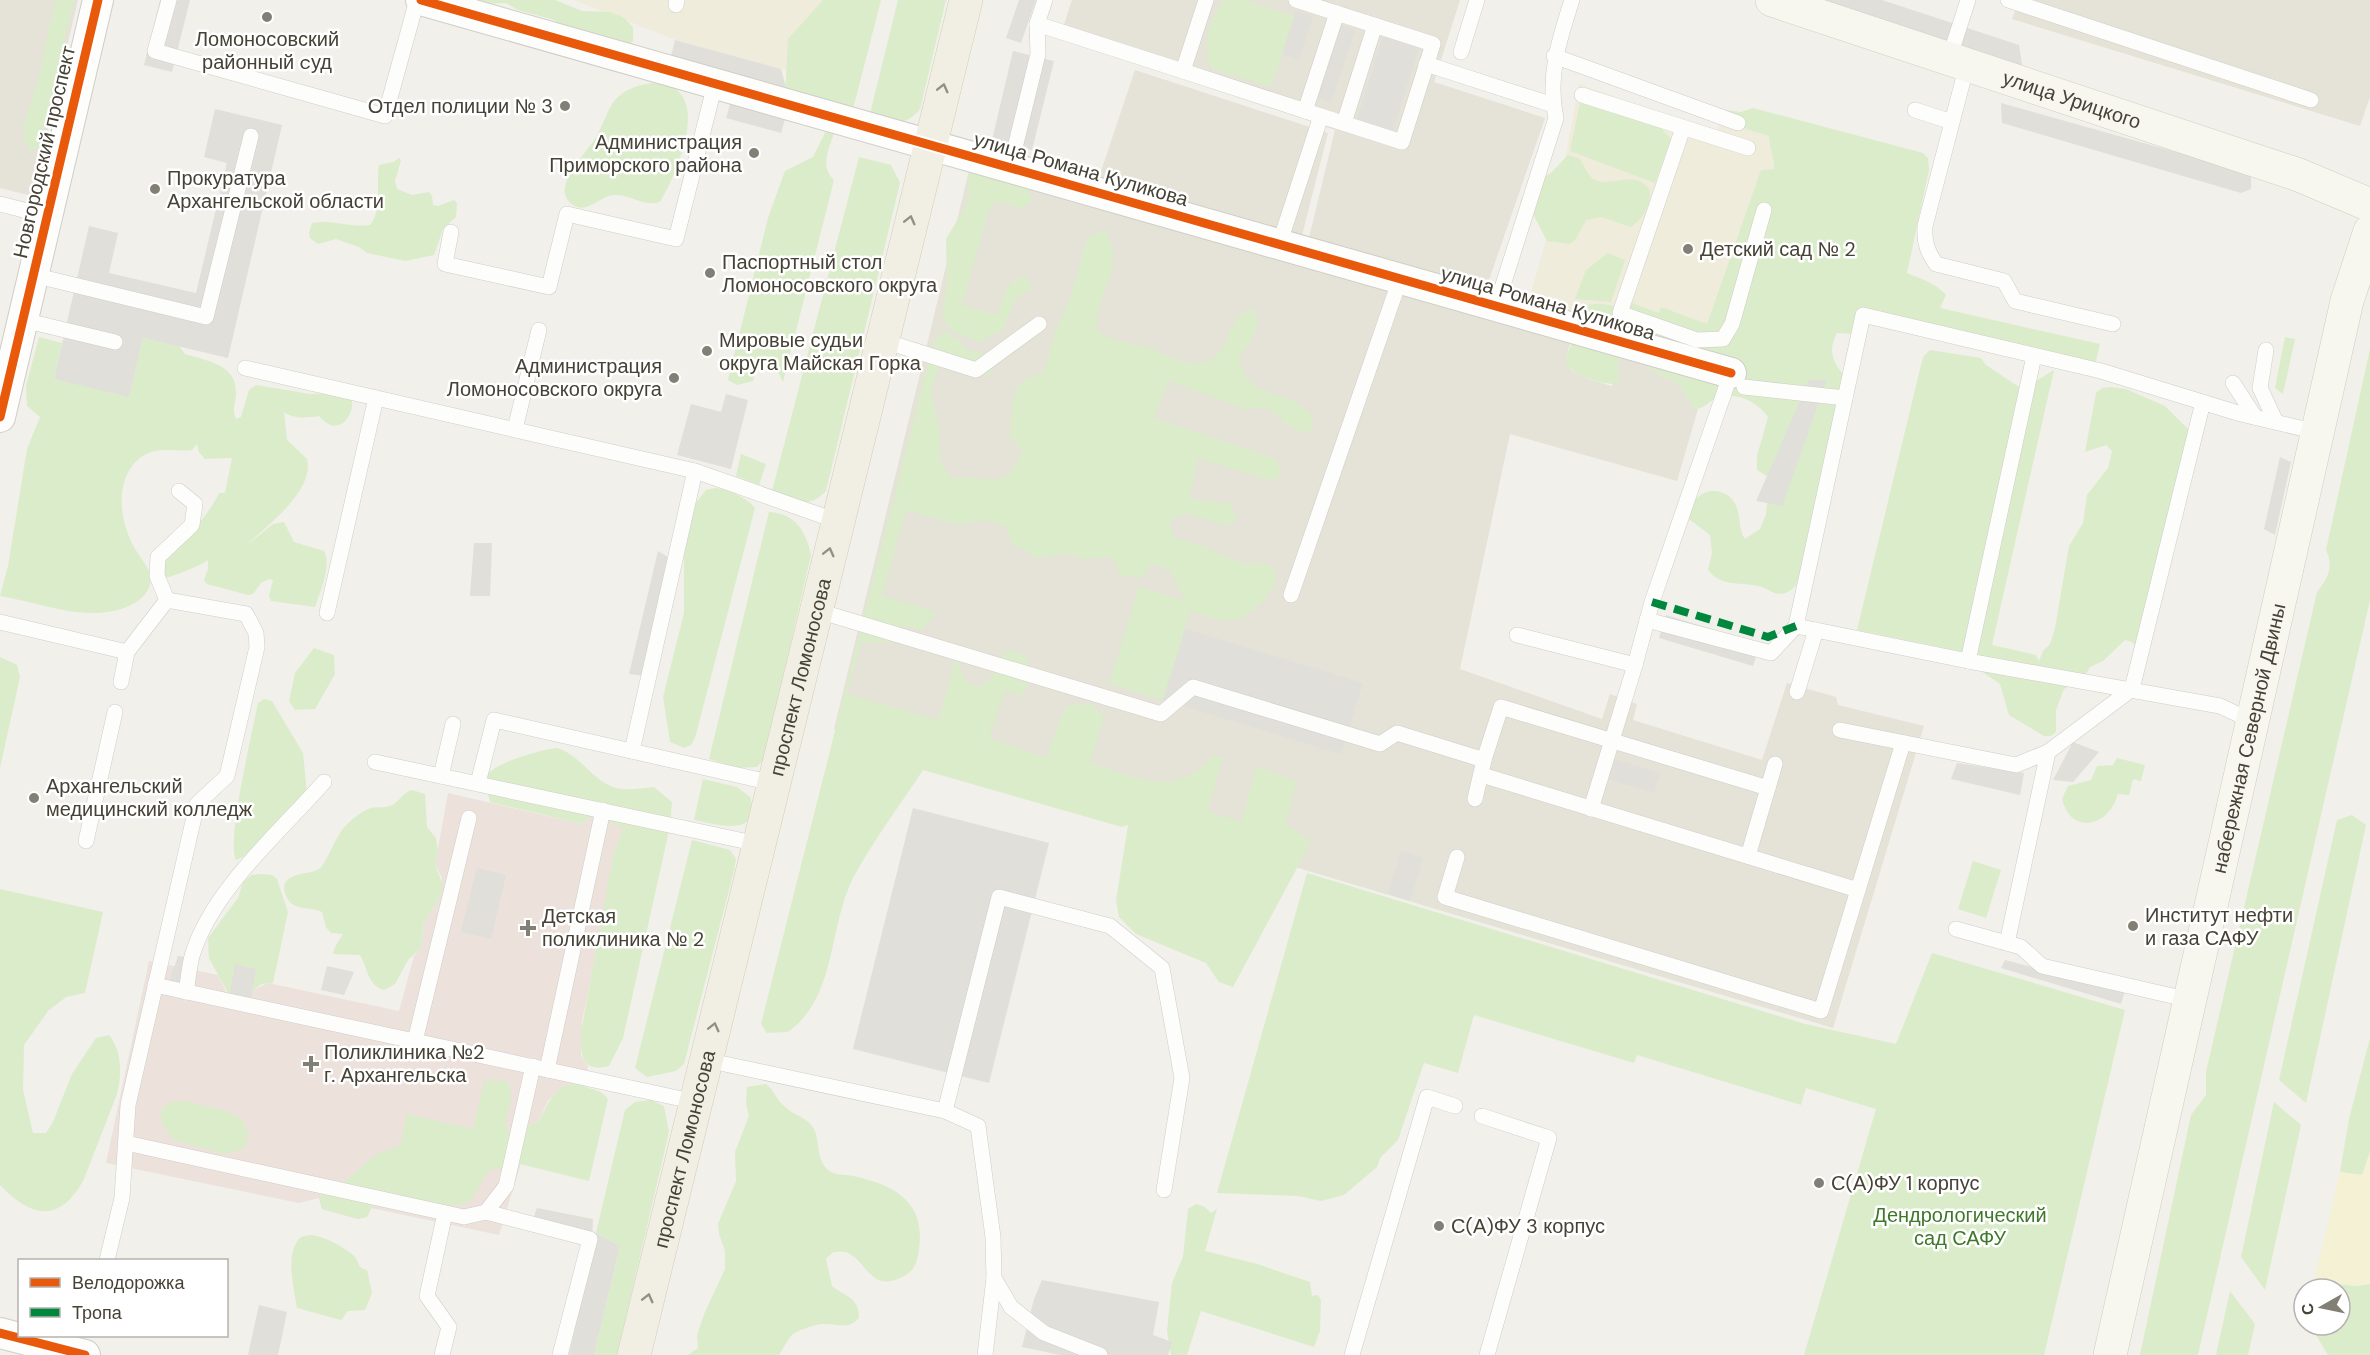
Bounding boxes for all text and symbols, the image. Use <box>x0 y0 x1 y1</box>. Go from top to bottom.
marker: Ломоносовский районный cуд <box>260 10 274 24</box>
place label: Ломоносовский районный cуд <box>195 26 339 75</box>
street label: Новгородский проспект <box>7 43 81 261</box>
street label: улица Урицкого <box>1999 65 2144 135</box>
one-way arrow <box>936 83 949 93</box>
place label: Отдел полиции № 3 <box>368 93 553 119</box>
marker: Отдел полиции № 3 <box>558 99 572 113</box>
street label: улица Романа Куликова <box>971 126 1192 212</box>
place label: Администрация Приморского района <box>549 129 743 178</box>
marker: Администрация Приморского района <box>747 146 761 160</box>
place label: Прокуратура Архангельской области <box>167 165 384 214</box>
marker: Прокуратура Архангельской области <box>148 182 162 196</box>
one-way arrow <box>903 215 916 225</box>
place label: Детский сад № 2 <box>1700 236 1856 262</box>
marker: Детский сад № 2 <box>1681 242 1695 256</box>
place label: Паспортный стол Ломоносовского округа <box>722 249 938 298</box>
street label: улица Романа Куликова <box>1438 260 1659 346</box>
marker: Паспортный стол Ломоносовского округа <box>703 266 717 280</box>
place label: Мировые судьи округа Майская Горка <box>719 327 922 376</box>
marker: Мировые судьи округа Майская Горка <box>700 344 714 358</box>
place label: Администрация Ломоносовского округа <box>447 353 663 402</box>
marker: Администрация Ломоносовского округа <box>667 371 681 385</box>
one-way arrow <box>822 547 835 557</box>
street label: проспект Ломоносова <box>763 575 837 779</box>
street label: набережная Северной Двины <box>2206 601 2292 876</box>
place label: Архангельский медицинский колледж <box>46 773 253 822</box>
marker: Архангельский медицинский колледж <box>27 791 41 805</box>
place label: Институт нефти и газа САФУ <box>2145 902 2293 951</box>
place label: Детская поликлиника № 2 <box>542 903 704 952</box>
marker: Детская поликлиника № 2 <box>519 919 537 937</box>
marker: Институт нефти и газа САФУ <box>2126 919 2140 933</box>
one-way arrow <box>706 1022 719 1032</box>
place label: Поликлиника №2 г. Архангельска <box>324 1039 485 1088</box>
street label: проспект Ломоносова <box>648 1047 721 1251</box>
marker: Поликлиника №2 г. Архангельска <box>302 1055 320 1073</box>
place label: С(А)ФУ 1 корпус <box>1831 1170 1979 1196</box>
marker: С(А)ФУ 1 корпус <box>1812 1176 1826 1190</box>
park label: Дендрологический сад САФУ <box>1873 1202 2047 1251</box>
place label: С(А)ФУ 3 корпус <box>1451 1213 1605 1239</box>
marker: С(А)ФУ 3 корпус <box>1432 1219 1446 1233</box>
legend <box>18 1259 228 1337</box>
text: Велодорожка <box>72 1271 185 1295</box>
north arrow <box>2292 1277 2352 1337</box>
one-way arrow <box>640 1293 653 1303</box>
text: Тропа <box>72 1301 123 1325</box>
text: С <box>2296 1301 2319 1317</box>

